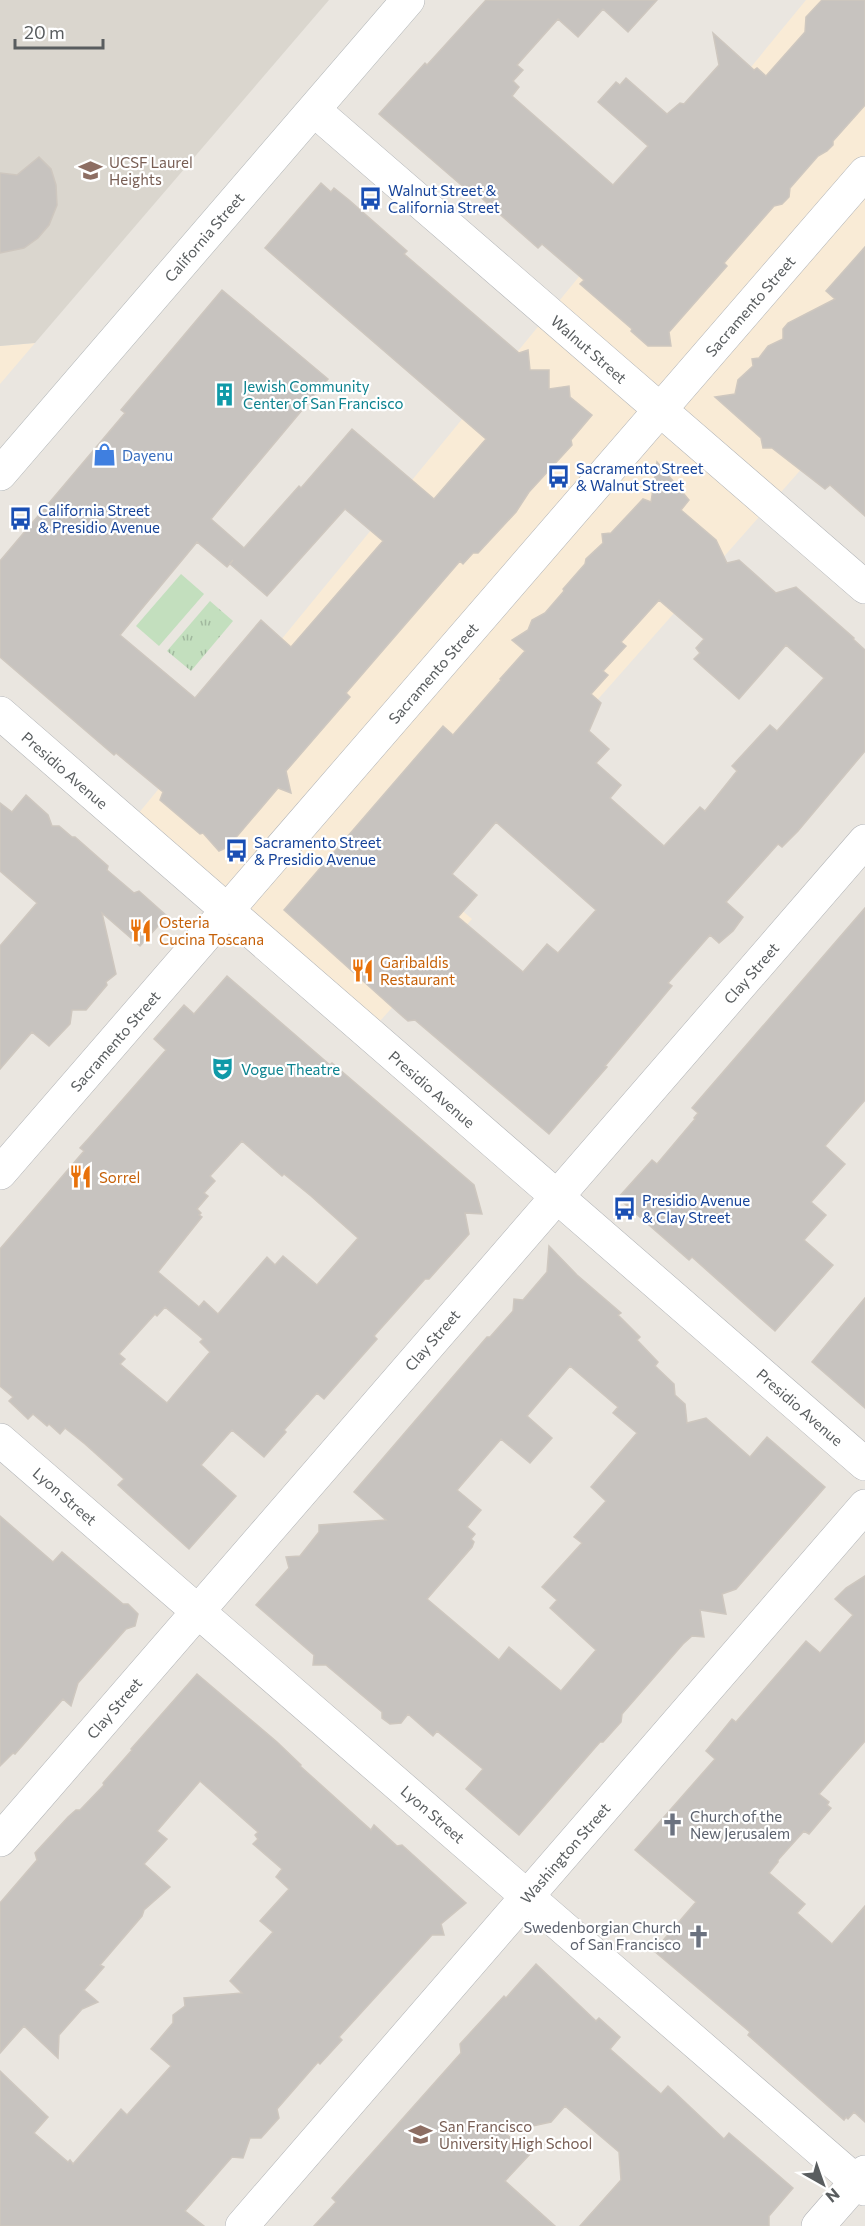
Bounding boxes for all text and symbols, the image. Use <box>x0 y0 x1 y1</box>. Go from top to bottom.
scale bar <box>15 12 104 50</box>
text: 20 m <box>24 21 65 43</box>
place label: UCSF Laurel Heights <box>109 153 193 188</box>
school or university icon: UCSF Laurel Heights <box>78 158 104 184</box>
place label: Walnut Street & California Street <box>388 181 500 216</box>
bus stop icon: Walnut Street & California Street <box>357 186 383 212</box>
street label: California Street <box>161 189 247 285</box>
street label: Sacramento Street <box>701 252 799 360</box>
street label: Walnut Street <box>547 311 631 387</box>
place label: Jewish Community Center of San Francisco <box>243 377 404 412</box>
building icon: Jewish Community Center of San Francisco <box>212 382 238 408</box>
shop icon: Dayenu <box>91 442 117 468</box>
place label: Dayenu <box>122 446 173 464</box>
place label: Sacramento Street & Walnut Street <box>576 459 704 494</box>
bus stop icon: Sacramento Street & Walnut Street <box>545 464 571 490</box>
place label: California Street & Presidio Avenue <box>38 501 160 536</box>
bus stop icon: California Street & Presidio Avenue <box>7 506 33 532</box>
street label: Sacramento Street <box>384 619 482 727</box>
street label: Presidio Avenue <box>18 728 112 812</box>
place label: Sacramento Street & Presidio Avenue <box>254 833 382 868</box>
bus stop icon: Sacramento Street & Presidio Avenue <box>223 838 249 864</box>
place label: Osteria Cucina Toscana <box>159 913 264 948</box>
restaurant icon: Osteria Cucina Toscana <box>128 918 154 944</box>
street label: Clay Street <box>720 939 782 1007</box>
place label: Garibaldis Restaurant <box>380 953 455 988</box>
restaurant icon: Garibaldis Restaurant <box>349 958 375 984</box>
street label: Sacramento Street <box>66 987 164 1095</box>
street label: Presidio Avenue <box>385 1047 479 1131</box>
theatre icon: Vogue Theatre <box>210 1056 236 1082</box>
place label: Vogue Theatre <box>241 1060 340 1078</box>
restaurant icon: Sorrel <box>68 1164 94 1190</box>
place label: Sorrel <box>99 1168 140 1186</box>
place label: Presidio Avenue & Clay Street <box>642 1191 750 1226</box>
bus stop icon: Presidio Avenue & Clay Street <box>611 1196 637 1222</box>
street label: Clay Street <box>401 1306 463 1374</box>
street label: Presidio Avenue <box>753 1365 847 1449</box>
street label: Lyon Street <box>29 1463 101 1529</box>
street label: Clay Street <box>83 1674 145 1742</box>
street label: Lyon Street <box>397 1781 469 1847</box>
street label: Washington Street <box>516 1799 614 1907</box>
place label: Church of the New Jerusalem <box>690 1807 790 1842</box>
church icon: Church of the New Jerusalem <box>659 1812 685 1838</box>
place label: Swedenborgian Church of San Francisco <box>524 1918 681 1953</box>
church icon: Swedenborgian Church of San Francisco <box>686 1923 712 1949</box>
place label: San Francisco University High School <box>439 2117 592 2152</box>
school or university icon: San Francisco University High School <box>408 2122 434 2148</box>
north arrow <box>793 2154 853 2214</box>
text: N <box>822 2185 844 2207</box>

